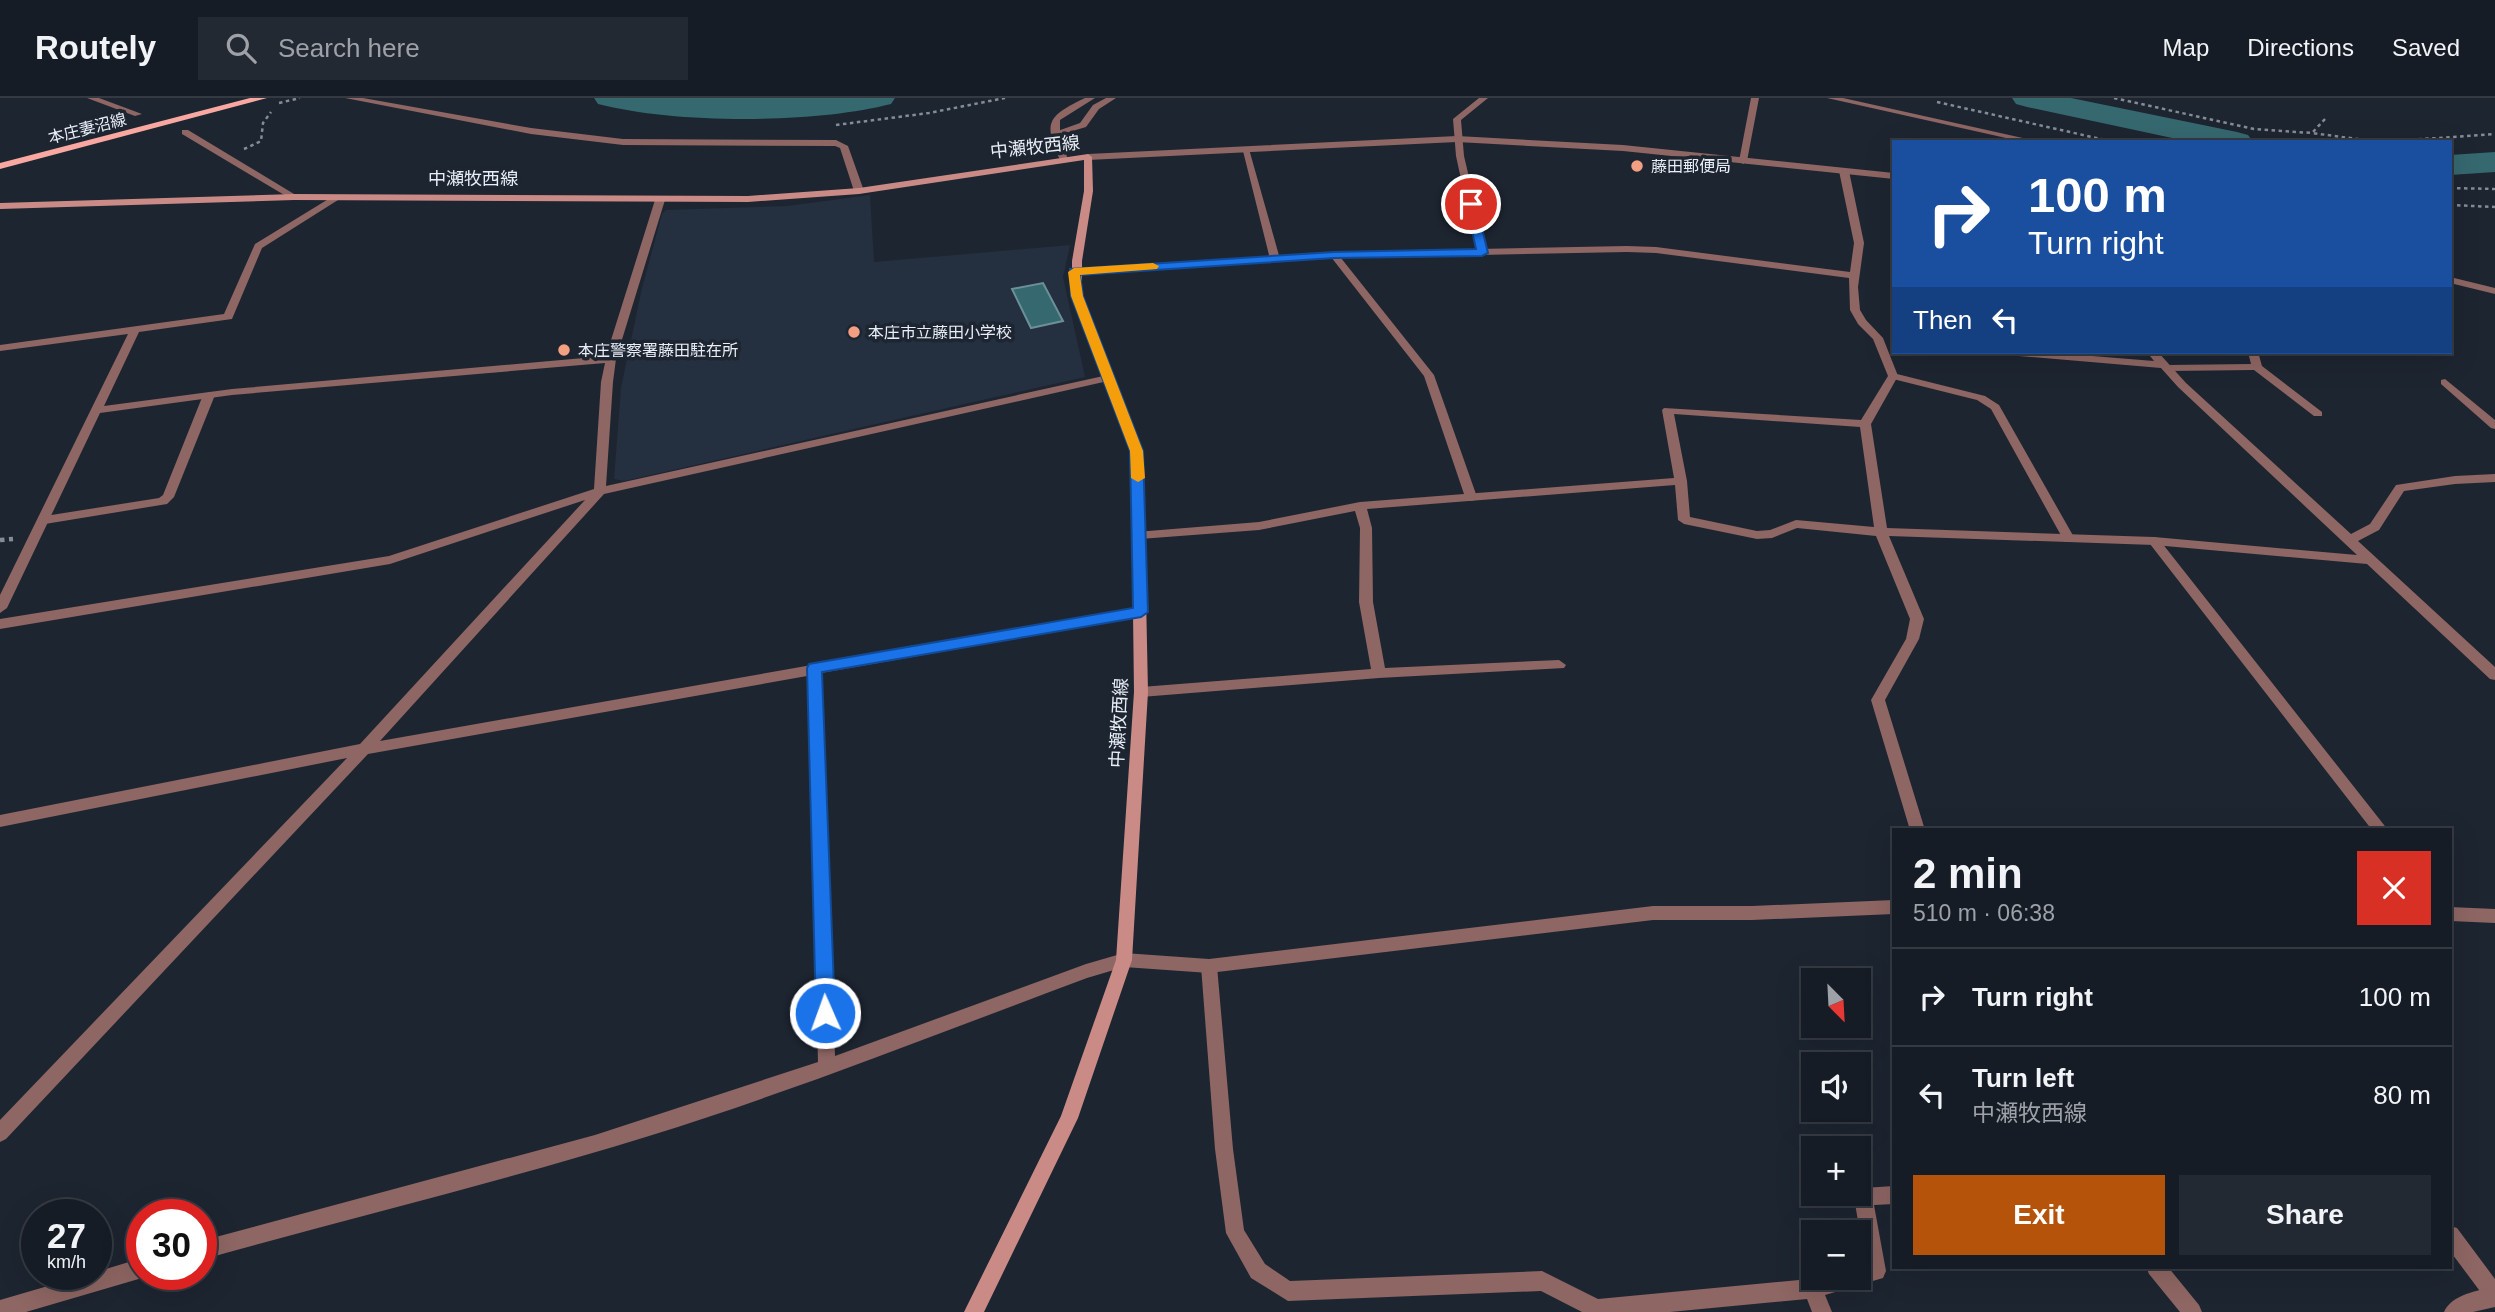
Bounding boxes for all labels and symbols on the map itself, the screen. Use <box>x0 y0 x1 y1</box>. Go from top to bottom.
street label: 本庄妻沼線 <box>46 111 128 146</box>
street label: 中瀬牧西線 <box>989 132 1081 162</box>
marker: 藤田郵便局 <box>1629 158 1645 174</box>
place label: 藤田郵便局 <box>1651 158 1731 175</box>
street label: 中瀬牧西線 <box>428 169 518 189</box>
pin <box>1441 174 1501 234</box>
marker: 本庄市立藤田小学校 <box>846 324 862 340</box>
place label: 本庄市立藤田小学校 <box>868 324 1012 341</box>
marker: 本庄警察署藤田駐在所 <box>556 342 572 358</box>
place label: 本庄警察署藤田駐在所 <box>578 342 738 359</box>
street label: 中瀬牧西線 <box>1107 678 1131 768</box>
north arrow <box>1801 968 1871 1038</box>
position arrow <box>788 976 862 1050</box>
speed limit sign: 30 <box>126 1199 217 1290</box>

